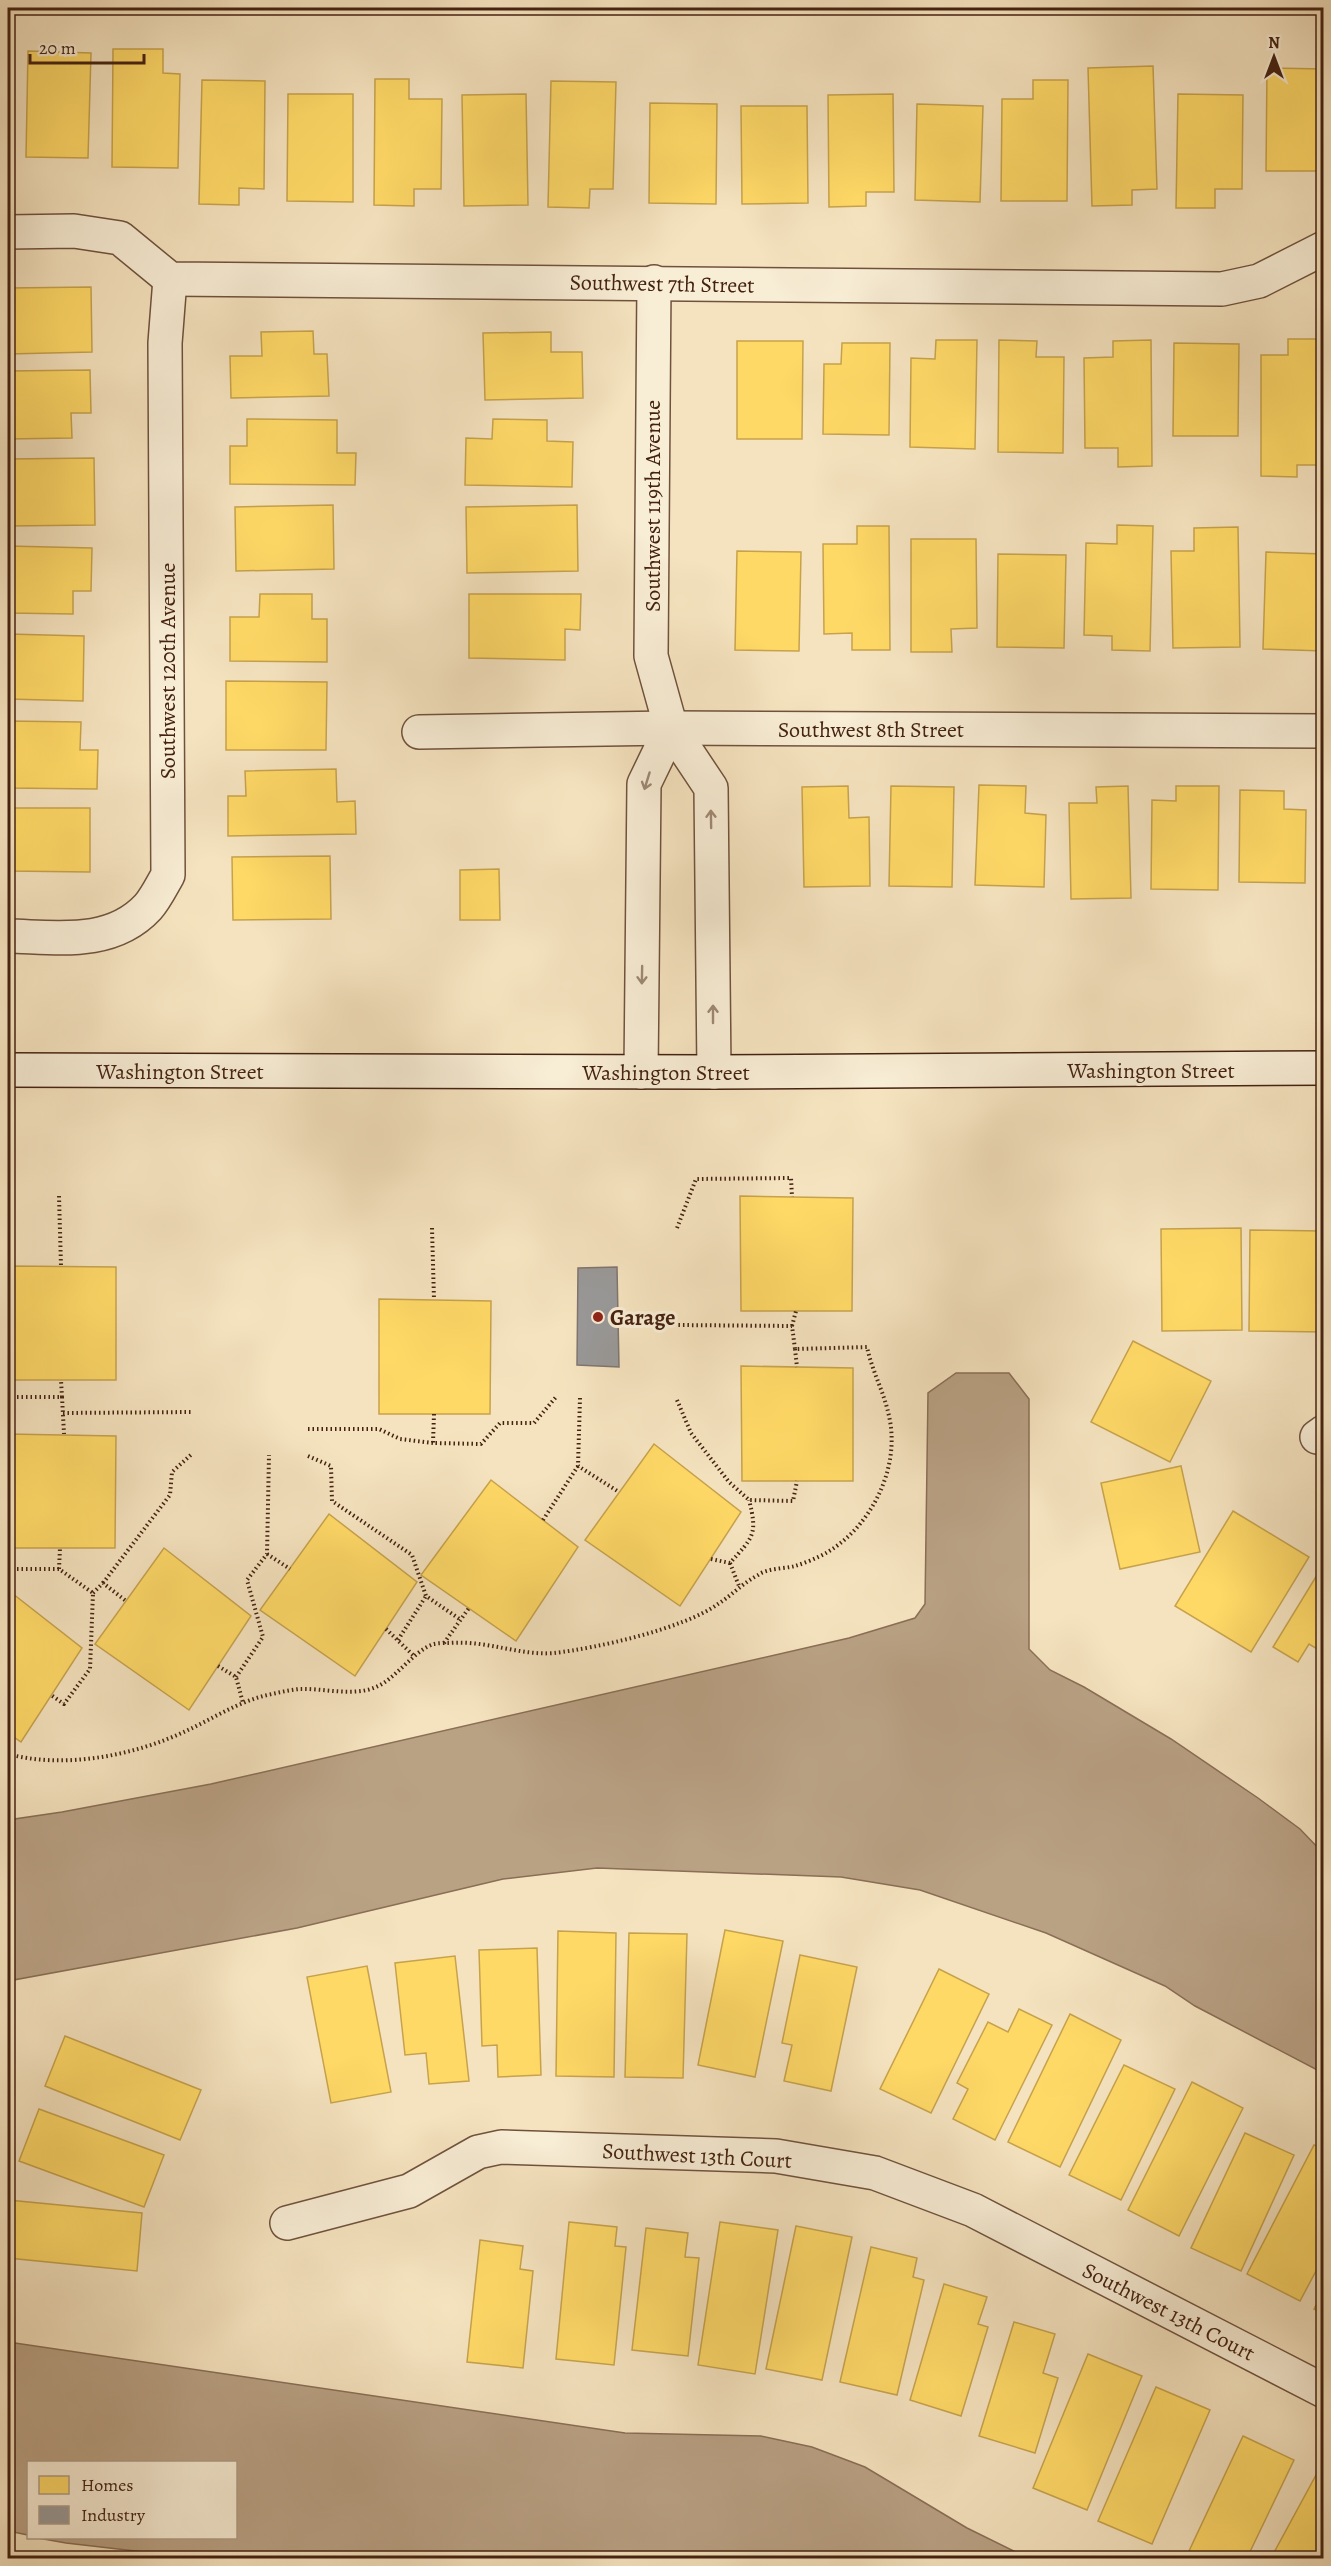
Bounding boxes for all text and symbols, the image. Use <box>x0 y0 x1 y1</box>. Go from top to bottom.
scale bar <box>30 27 144 65</box>
north arrow <box>1244 27 1304 87</box>
text: N <box>1268 32 1280 54</box>
text: 20 m <box>39 36 76 60</box>
street label: Southwest 7th Street <box>569 267 755 301</box>
street label: Southwest 119th Avenue <box>638 400 668 612</box>
street label: Southwest 120th Avenue <box>153 563 183 779</box>
street label: Southwest 8th Street <box>778 715 964 745</box>
one-way arrow <box>641 771 652 790</box>
one-way arrow <box>706 809 717 829</box>
one-way arrow <box>636 965 648 985</box>
one-way arrow <box>708 1004 719 1024</box>
street label: Washington Street <box>1066 1056 1235 1086</box>
street label: Washington Street <box>95 1057 264 1087</box>
street label: Washington Street <box>581 1058 750 1088</box>
place label: Garage <box>610 1303 676 1333</box>
marker: Garage <box>591 1310 605 1324</box>
street label: Southwest 13th Court <box>601 2136 793 2176</box>
street label: Southwest 13th Court <box>1077 2255 1260 2368</box>
legend <box>27 2461 237 2539</box>
text: Homes <box>81 2473 133 2497</box>
text: Industry <box>81 2503 146 2527</box>

